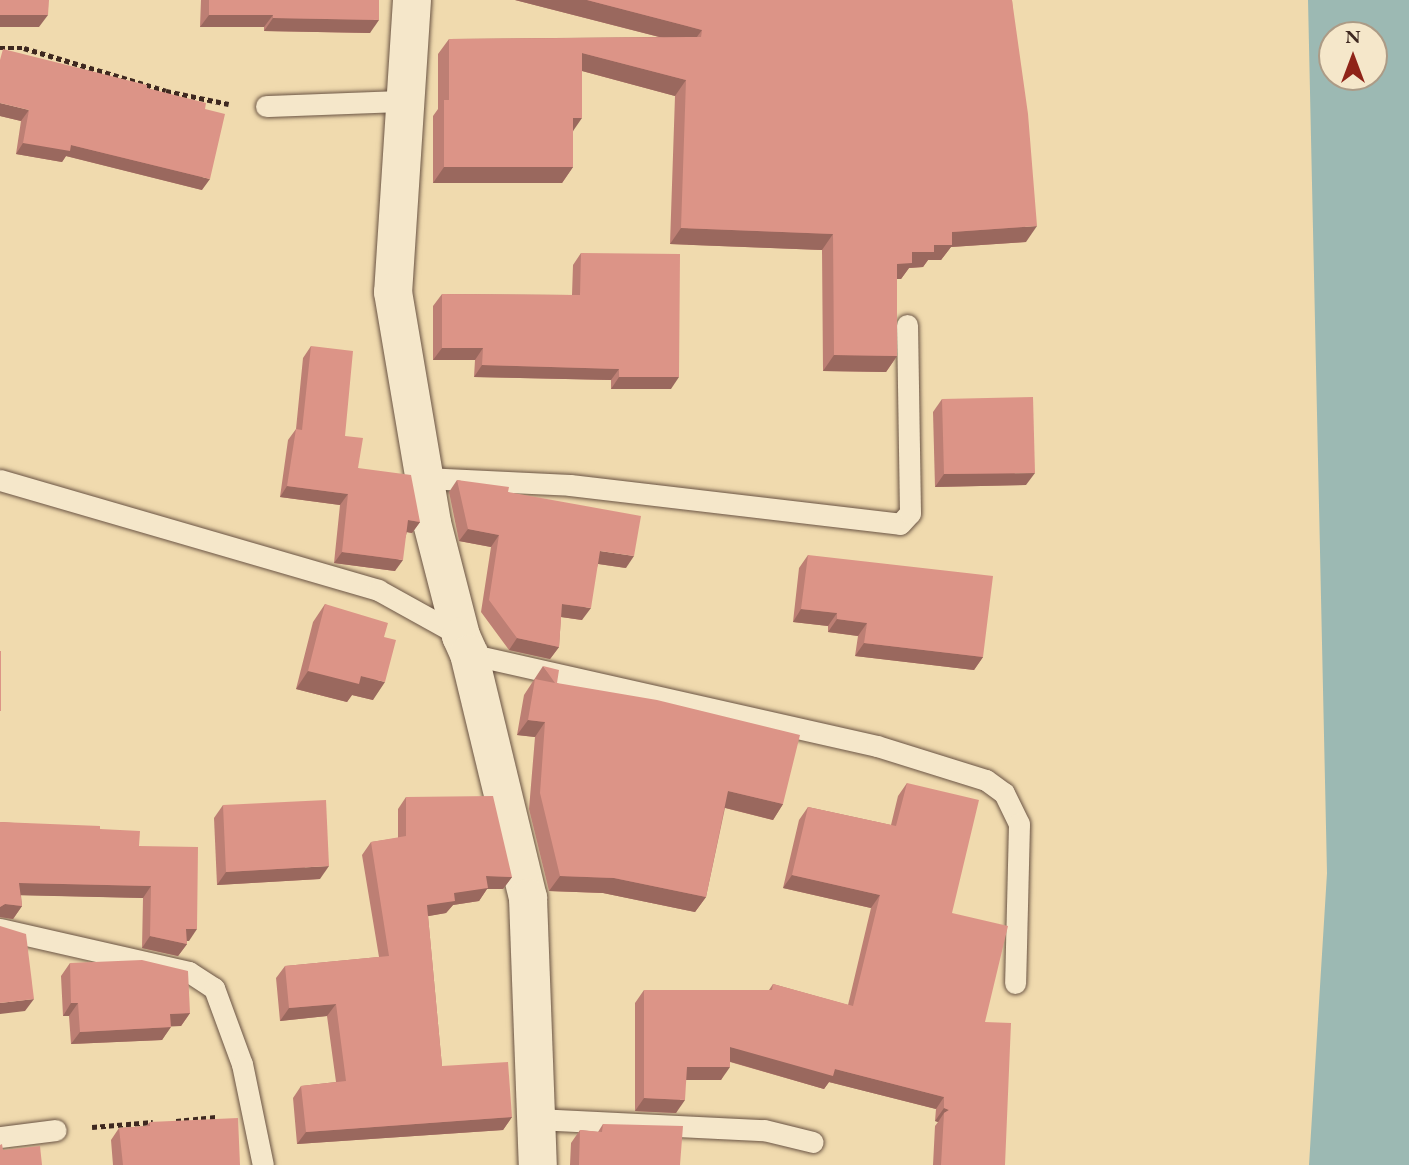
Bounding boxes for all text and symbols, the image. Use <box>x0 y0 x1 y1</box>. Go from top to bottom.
north arrow <box>1318 21 1388 91</box>
text: N <box>1345 24 1361 49</box>

